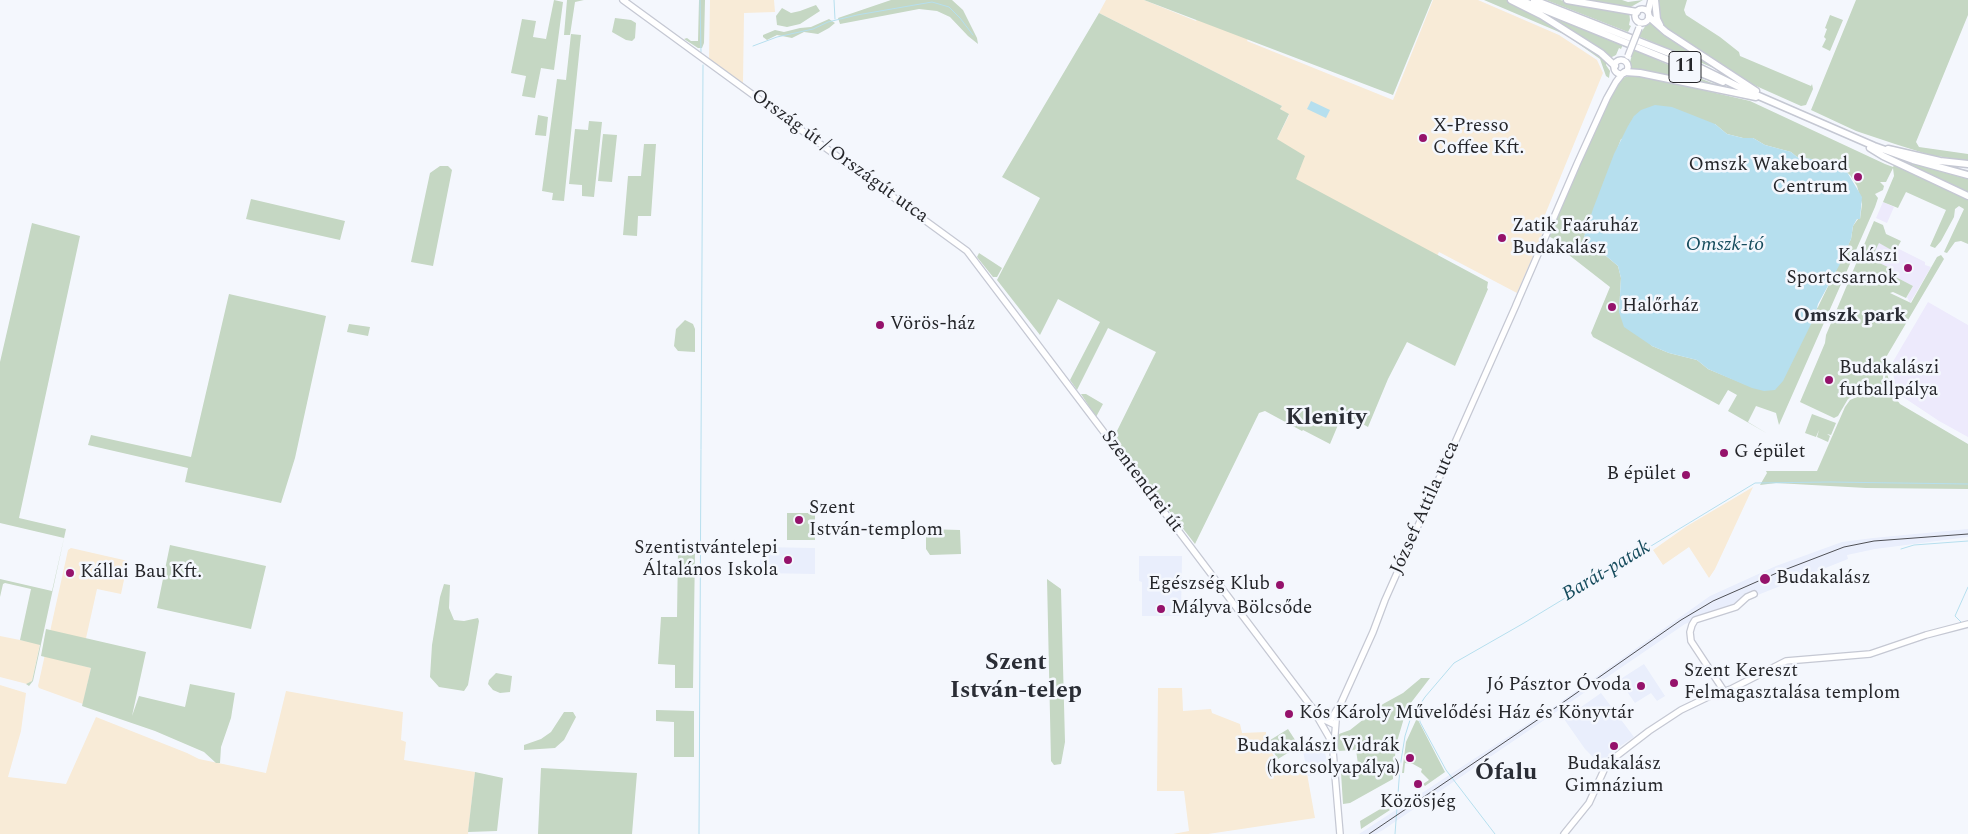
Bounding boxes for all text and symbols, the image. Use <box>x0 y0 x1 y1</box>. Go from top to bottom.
road number: 11 <box>1669 52 1701 82</box>
street label: Ország út / Országút utca <box>746 85 932 229</box>
place label: X-Presso Coffee Kft. <box>1433 116 1524 160</box>
marker: X-Presso Coffee Kft. <box>1417 132 1429 144</box>
place label: Omszk Wakeboard Centrum <box>1689 155 1848 199</box>
marker: Omszk Wakeboard Centrum <box>1852 171 1864 183</box>
place label: Zatik Faáruház Budakalász <box>1512 216 1639 260</box>
marker: Zatik Faáruház Budakalász <box>1496 232 1508 244</box>
water label: Omszk-tó <box>1686 234 1764 258</box>
place label: Kalászi Sportcsarnok <box>1786 246 1898 290</box>
marker: Kalászi Sportcsarnok <box>1902 262 1914 274</box>
place label: Halőrház <box>1622 296 1699 318</box>
marker: Halőrház <box>1606 301 1618 313</box>
district label: Omszk park <box>1794 305 1906 329</box>
place label: Vörös-ház <box>890 314 976 336</box>
marker: Vörös-ház <box>874 319 886 331</box>
place label: Budakalászi futballpálya <box>1839 358 1939 402</box>
marker: Budakalászi futballpálya <box>1823 374 1835 386</box>
district label: Klenity <box>1285 405 1367 433</box>
street label: Szentendrei út <box>1095 426 1187 538</box>
street label: József Attila utca <box>1386 438 1466 578</box>
place label: G épület <box>1734 442 1805 464</box>
marker: G épület <box>1718 447 1730 459</box>
place label: B épület <box>1607 464 1676 486</box>
marker: B épület <box>1680 469 1692 481</box>
place label: Szent István-templom <box>809 498 943 542</box>
marker: Szent István-templom <box>793 514 805 526</box>
water label: Barát-patak <box>1559 536 1655 608</box>
place label: Szentistvántelepi Általános Iskola <box>634 538 778 582</box>
marker: Szentistvántelepi Általános Iskola <box>782 554 794 566</box>
place label: Kállai Bau Kft. <box>80 562 202 584</box>
marker: Kállai Bau Kft. <box>64 567 76 579</box>
place label: Budakalász <box>1776 568 1871 590</box>
marker: Budakalász <box>1758 572 1772 586</box>
place label: Egészség Klub <box>1148 574 1270 596</box>
marker: Egészség Klub <box>1274 579 1286 591</box>
place label: Mályva Bölcsőde <box>1171 598 1312 620</box>
marker: Mályva Bölcsőde <box>1155 603 1167 615</box>
district label: Szent István-telep <box>950 650 1082 706</box>
place label: Szent Kereszt Felmagasztalása templom <box>1684 661 1900 705</box>
place label: Jó Pásztor Óvoda <box>1486 675 1631 697</box>
marker: Szent Kereszt Felmagasztalása templom <box>1668 677 1680 689</box>
marker: Jó Pásztor Óvoda <box>1635 680 1647 692</box>
place label: Kós Károly Művelődési Ház és Könyvtár <box>1299 703 1634 725</box>
marker: Kós Károly Művelődési Ház és Könyvtár <box>1283 708 1295 720</box>
place label: Budakalászi Vidrák (korcsolyapálya) <box>1237 736 1400 780</box>
marker: Budakalász Gimnázium <box>1608 740 1620 752</box>
marker: Budakalászi Vidrák (korcsolyapálya) <box>1404 752 1416 764</box>
place label: Budakalász Gimnázium <box>1564 754 1664 798</box>
district label: Ófalu <box>1475 760 1537 788</box>
marker: Közösjég <box>1412 778 1424 790</box>
place label: Közösjég <box>1380 792 1456 814</box>

